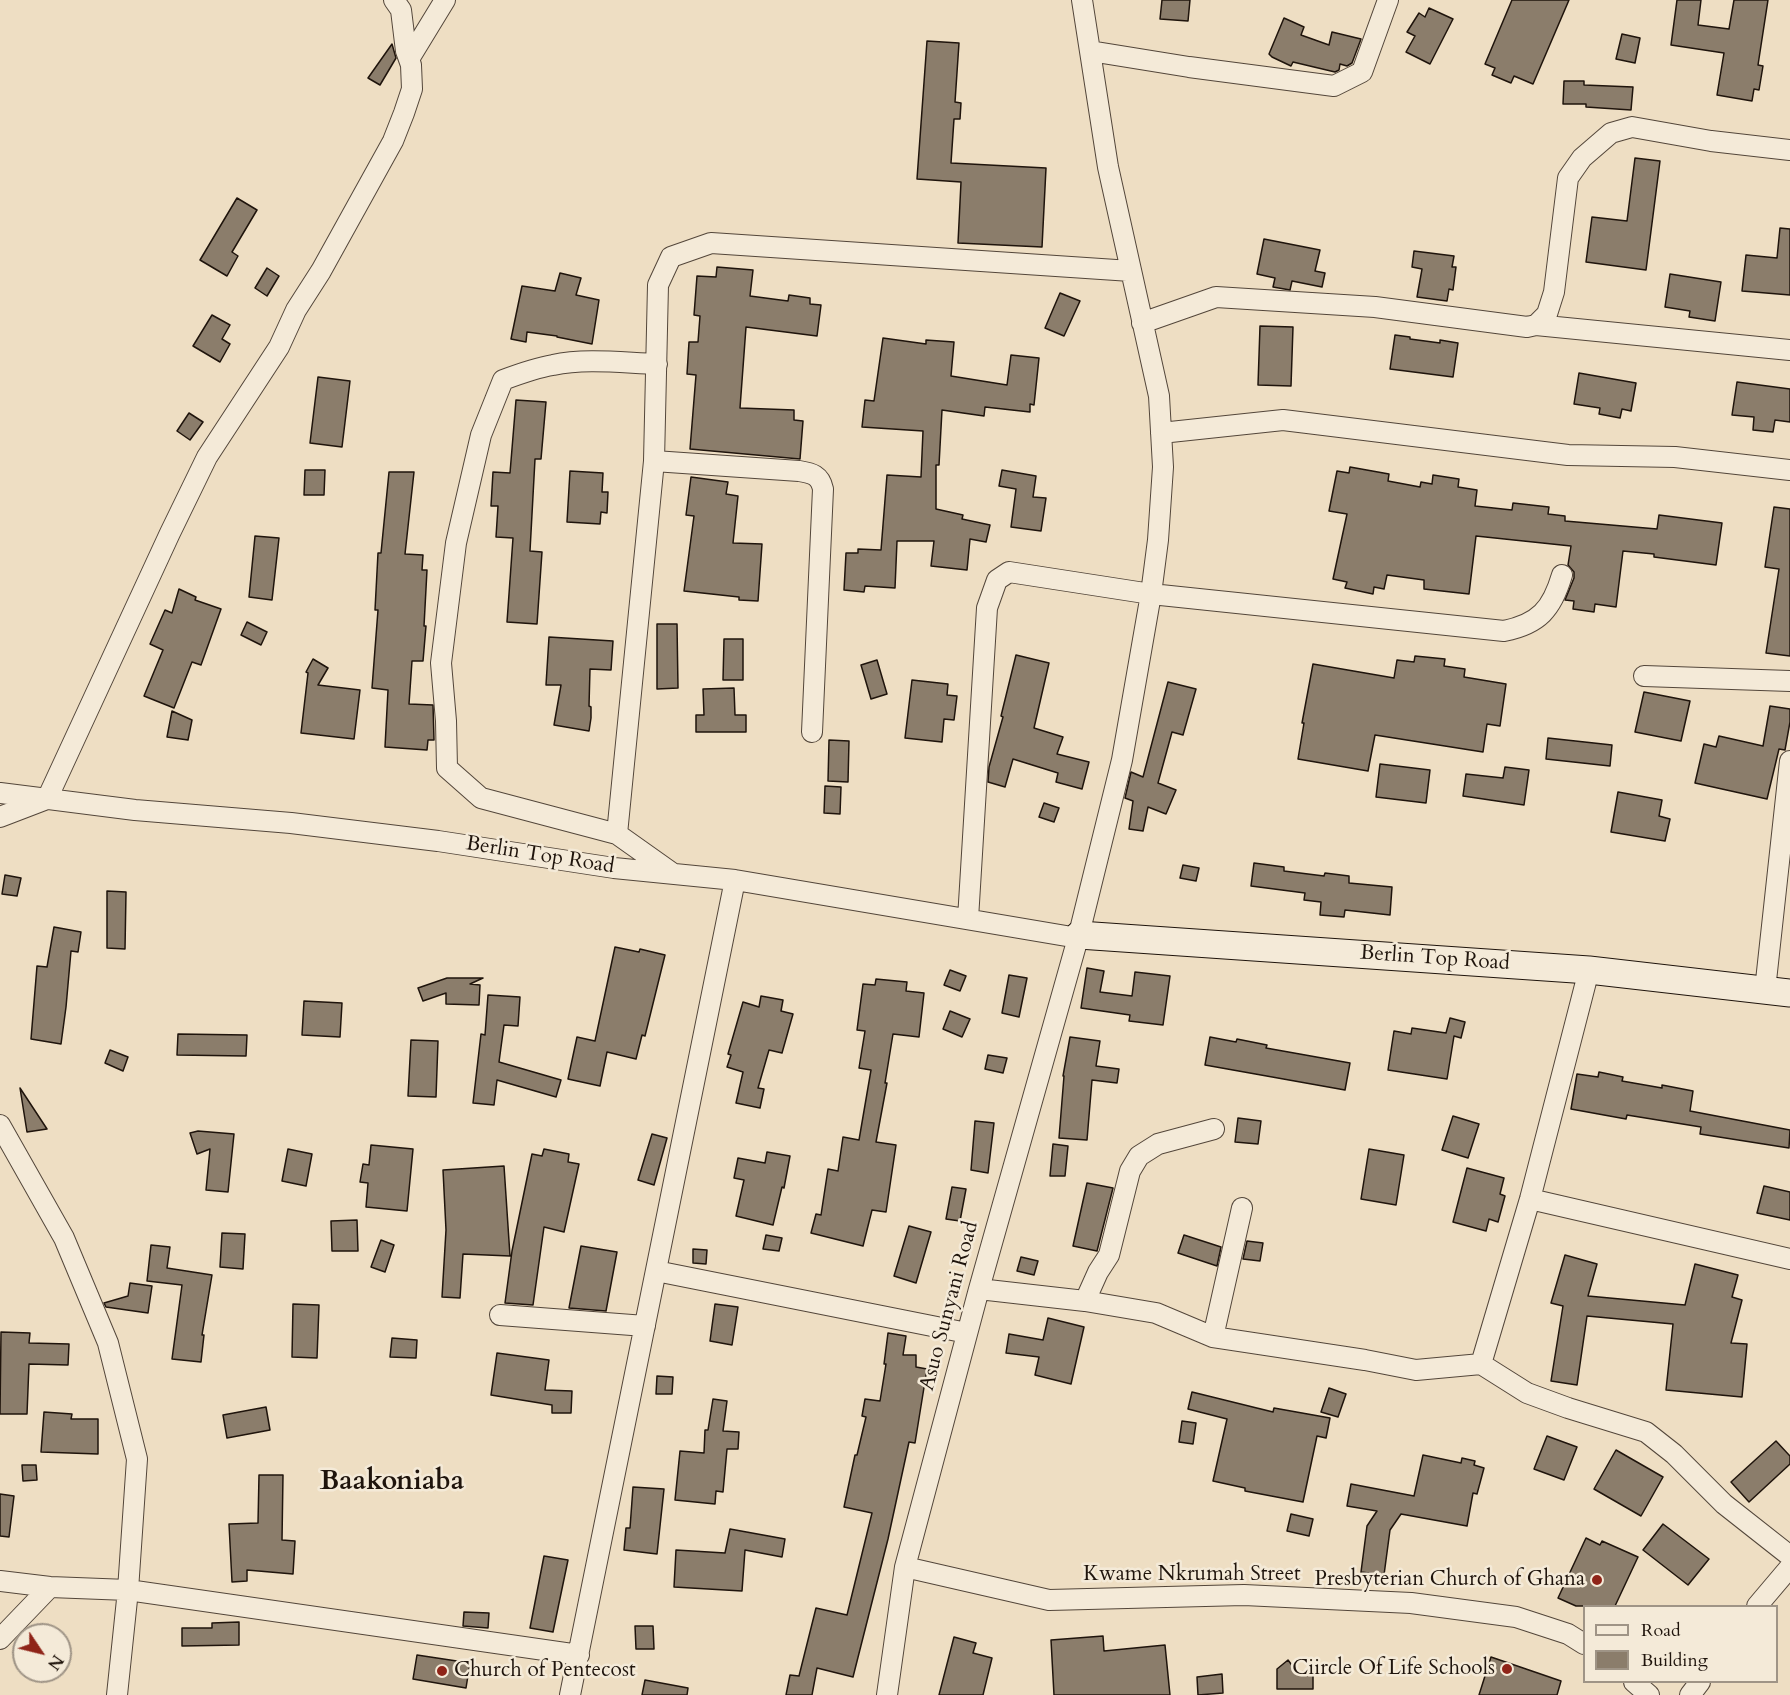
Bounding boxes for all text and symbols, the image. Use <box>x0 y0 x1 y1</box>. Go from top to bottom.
street label: Berlin Top Road <box>464 832 616 880</box>
street label: Berlin Top Road <box>1359 941 1511 977</box>
street label: Asuo Sunyani Road <box>915 1219 985 1393</box>
district label: Baakoniaba <box>320 1467 464 1499</box>
street label: Kwame Nkrumah Street <box>1083 1562 1301 1588</box>
place label: Presbyterian Church of Ghana <box>1314 1567 1585 1593</box>
marker: Presbyterian Church of Ghana <box>1590 1573 1604 1587</box>
legend <box>1583 1605 1778 1683</box>
text: Road <box>1641 1618 1681 1643</box>
north arrow <box>12 1623 72 1683</box>
text: Building <box>1641 1648 1708 1673</box>
text: N <box>42 1650 68 1674</box>
place label: Ciircle Of Life Schools <box>1292 1656 1495 1682</box>
place label: Church of Pentecost <box>454 1658 636 1684</box>
marker: Ciircle Of Life Schools <box>1500 1662 1514 1676</box>
marker: Church of Pentecost <box>435 1664 449 1678</box>

